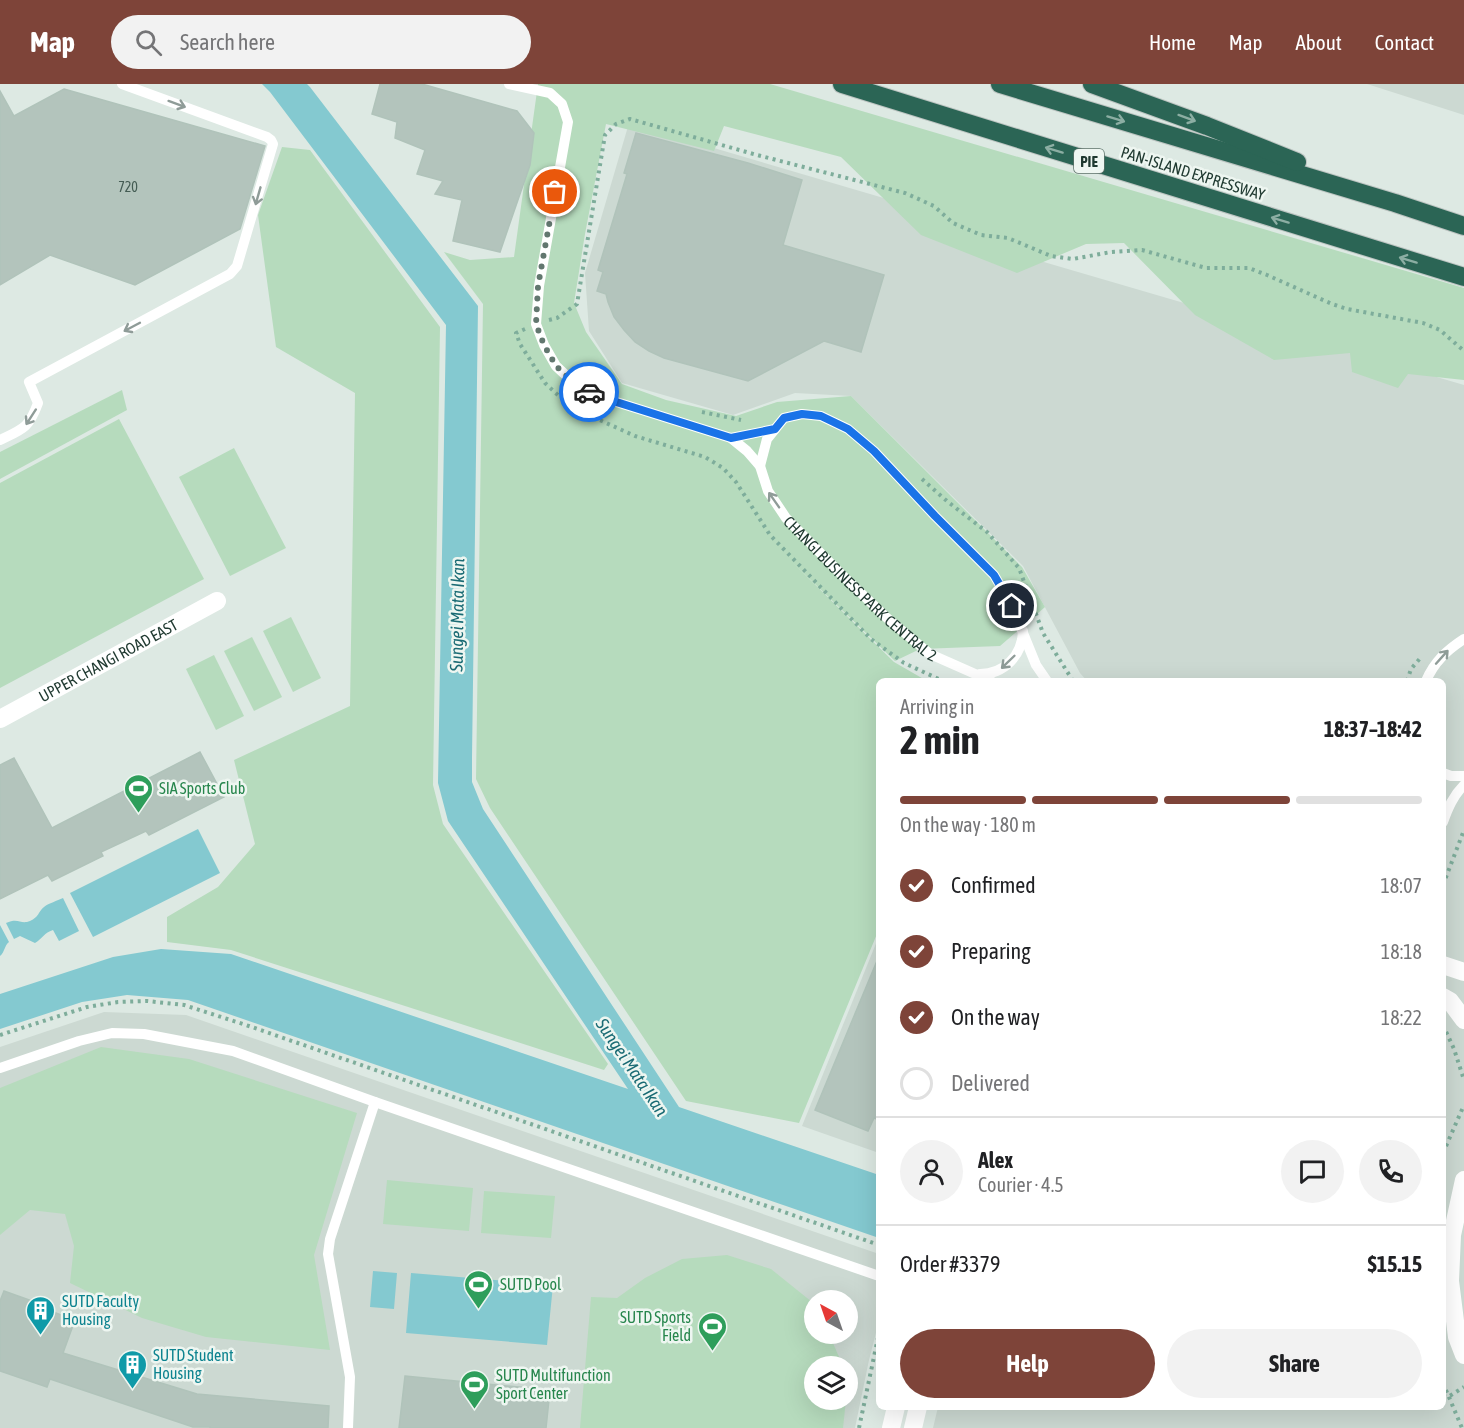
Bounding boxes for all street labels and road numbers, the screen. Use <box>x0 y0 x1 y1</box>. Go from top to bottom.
street label: PAN-ISLAND EXPRESSWAY <box>1119 143 1268 204</box>
road number: PIE <box>1074 149 1104 173</box>
street label: CHANGI BUSINESS PARK CENTRAL 2 <box>780 512 939 665</box>
street label: UPPER CHANGI ROAD EAST <box>35 615 181 705</box>

